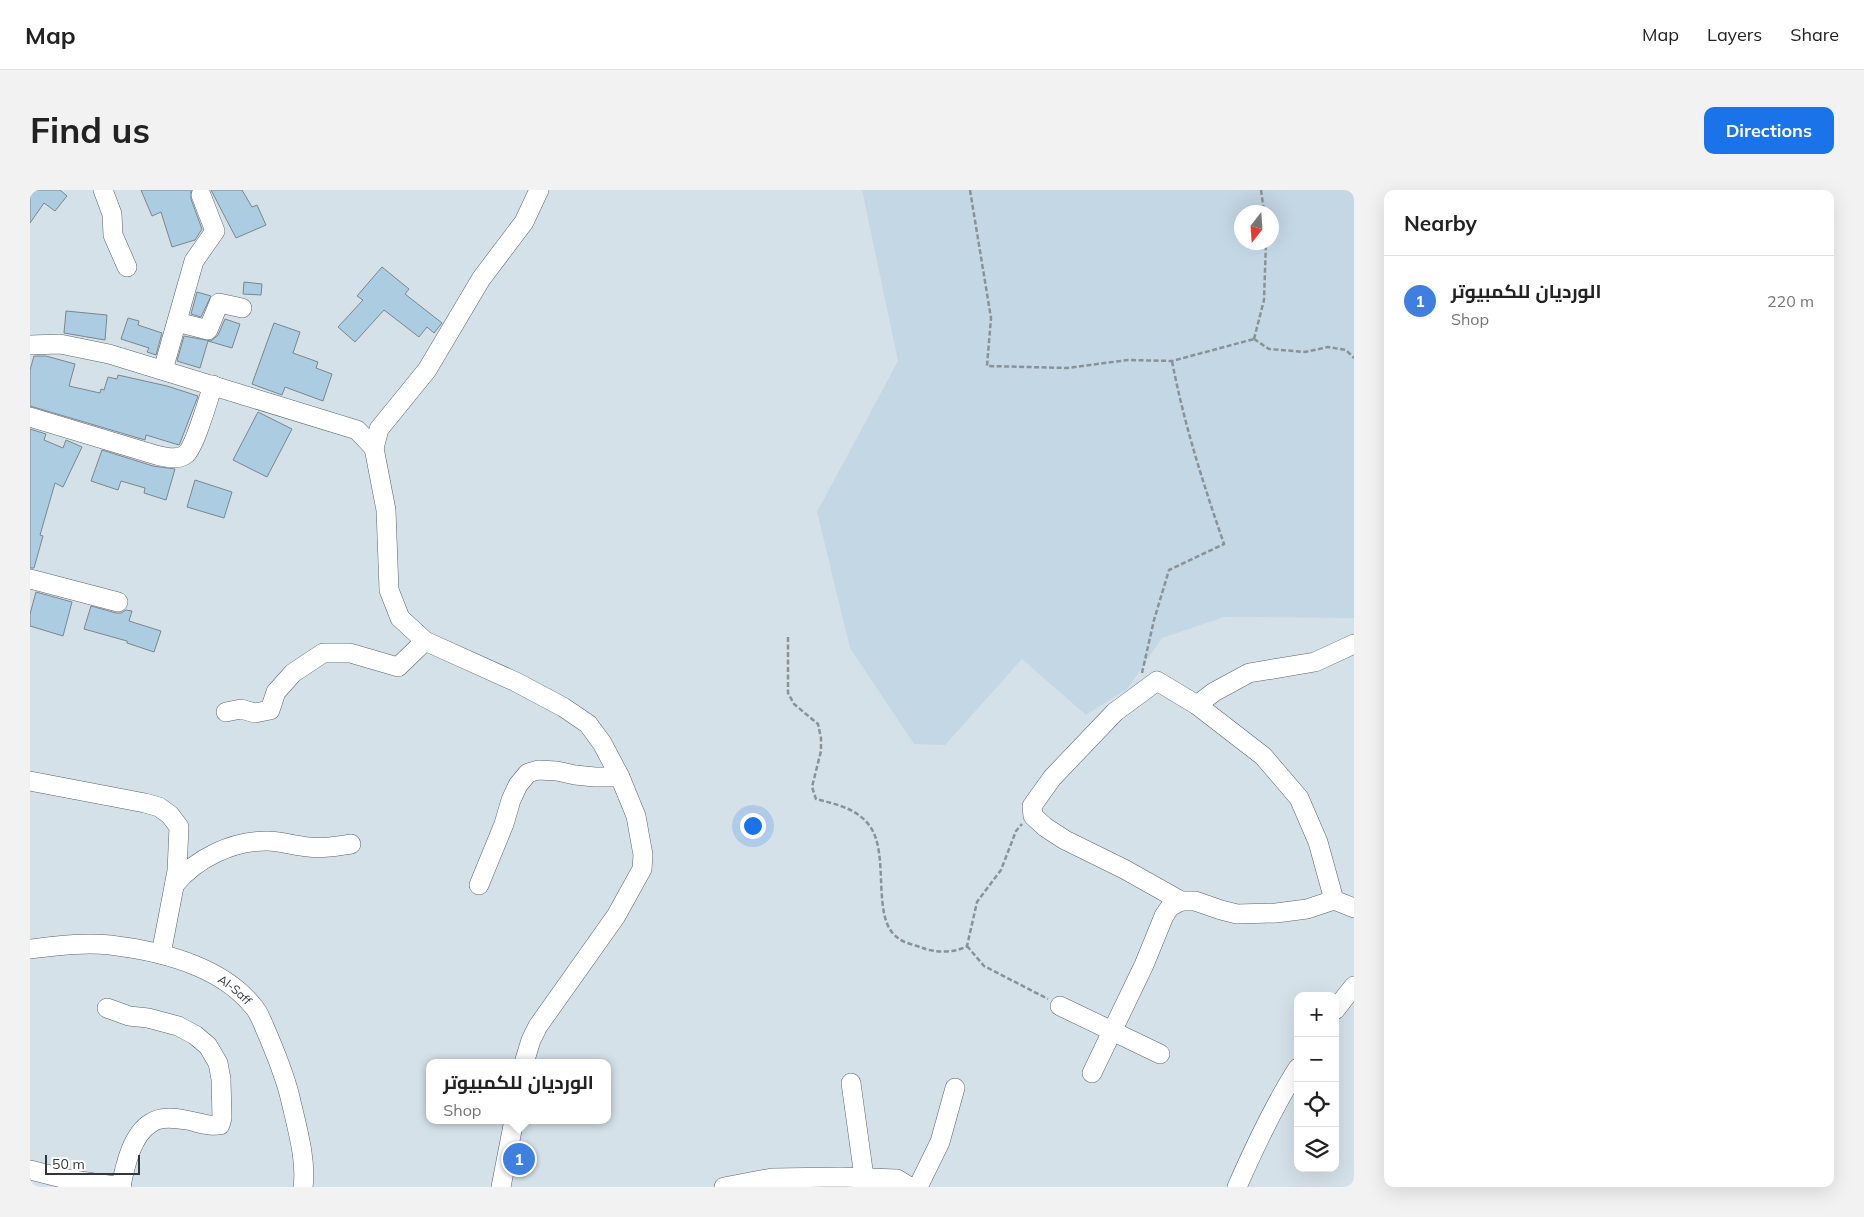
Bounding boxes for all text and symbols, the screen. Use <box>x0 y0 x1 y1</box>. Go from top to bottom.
text: Map <box>25 20 76 50</box>
text: Map <box>1642 23 1679 46</box>
text: Layers <box>1707 23 1762 46</box>
text: Share <box>1790 23 1839 46</box>
button: Directions <box>1704 107 1834 154</box>
text: Find us <box>30 108 150 152</box>
north arrow <box>1234 205 1279 250</box>
text: Nearby <box>1404 210 1477 236</box>
text: الورديان للكمبيوتر <box>1451 279 1601 303</box>
text: 1 <box>1415 291 1425 311</box>
text: 220 m <box>1767 291 1814 311</box>
text: Shop <box>1451 309 1489 329</box>
your location <box>740 813 766 839</box>
street label: Al-Saff <box>216 971 256 1008</box>
map controls <box>1294 992 1339 1172</box>
button: + <box>1294 992 1339 1037</box>
button: − <box>1294 1037 1339 1082</box>
popup <box>426 1059 611 1124</box>
text: الورديان للكمبيوتر <box>443 1070 594 1094</box>
button: locate <box>1294 1082 1339 1127</box>
text: Shop <box>443 1100 481 1120</box>
button: layers <box>1294 1127 1339 1172</box>
pin: 1 <box>503 1140 535 1178</box>
scale bar <box>45 1152 140 1175</box>
text: 50 m <box>52 1155 85 1173</box>

